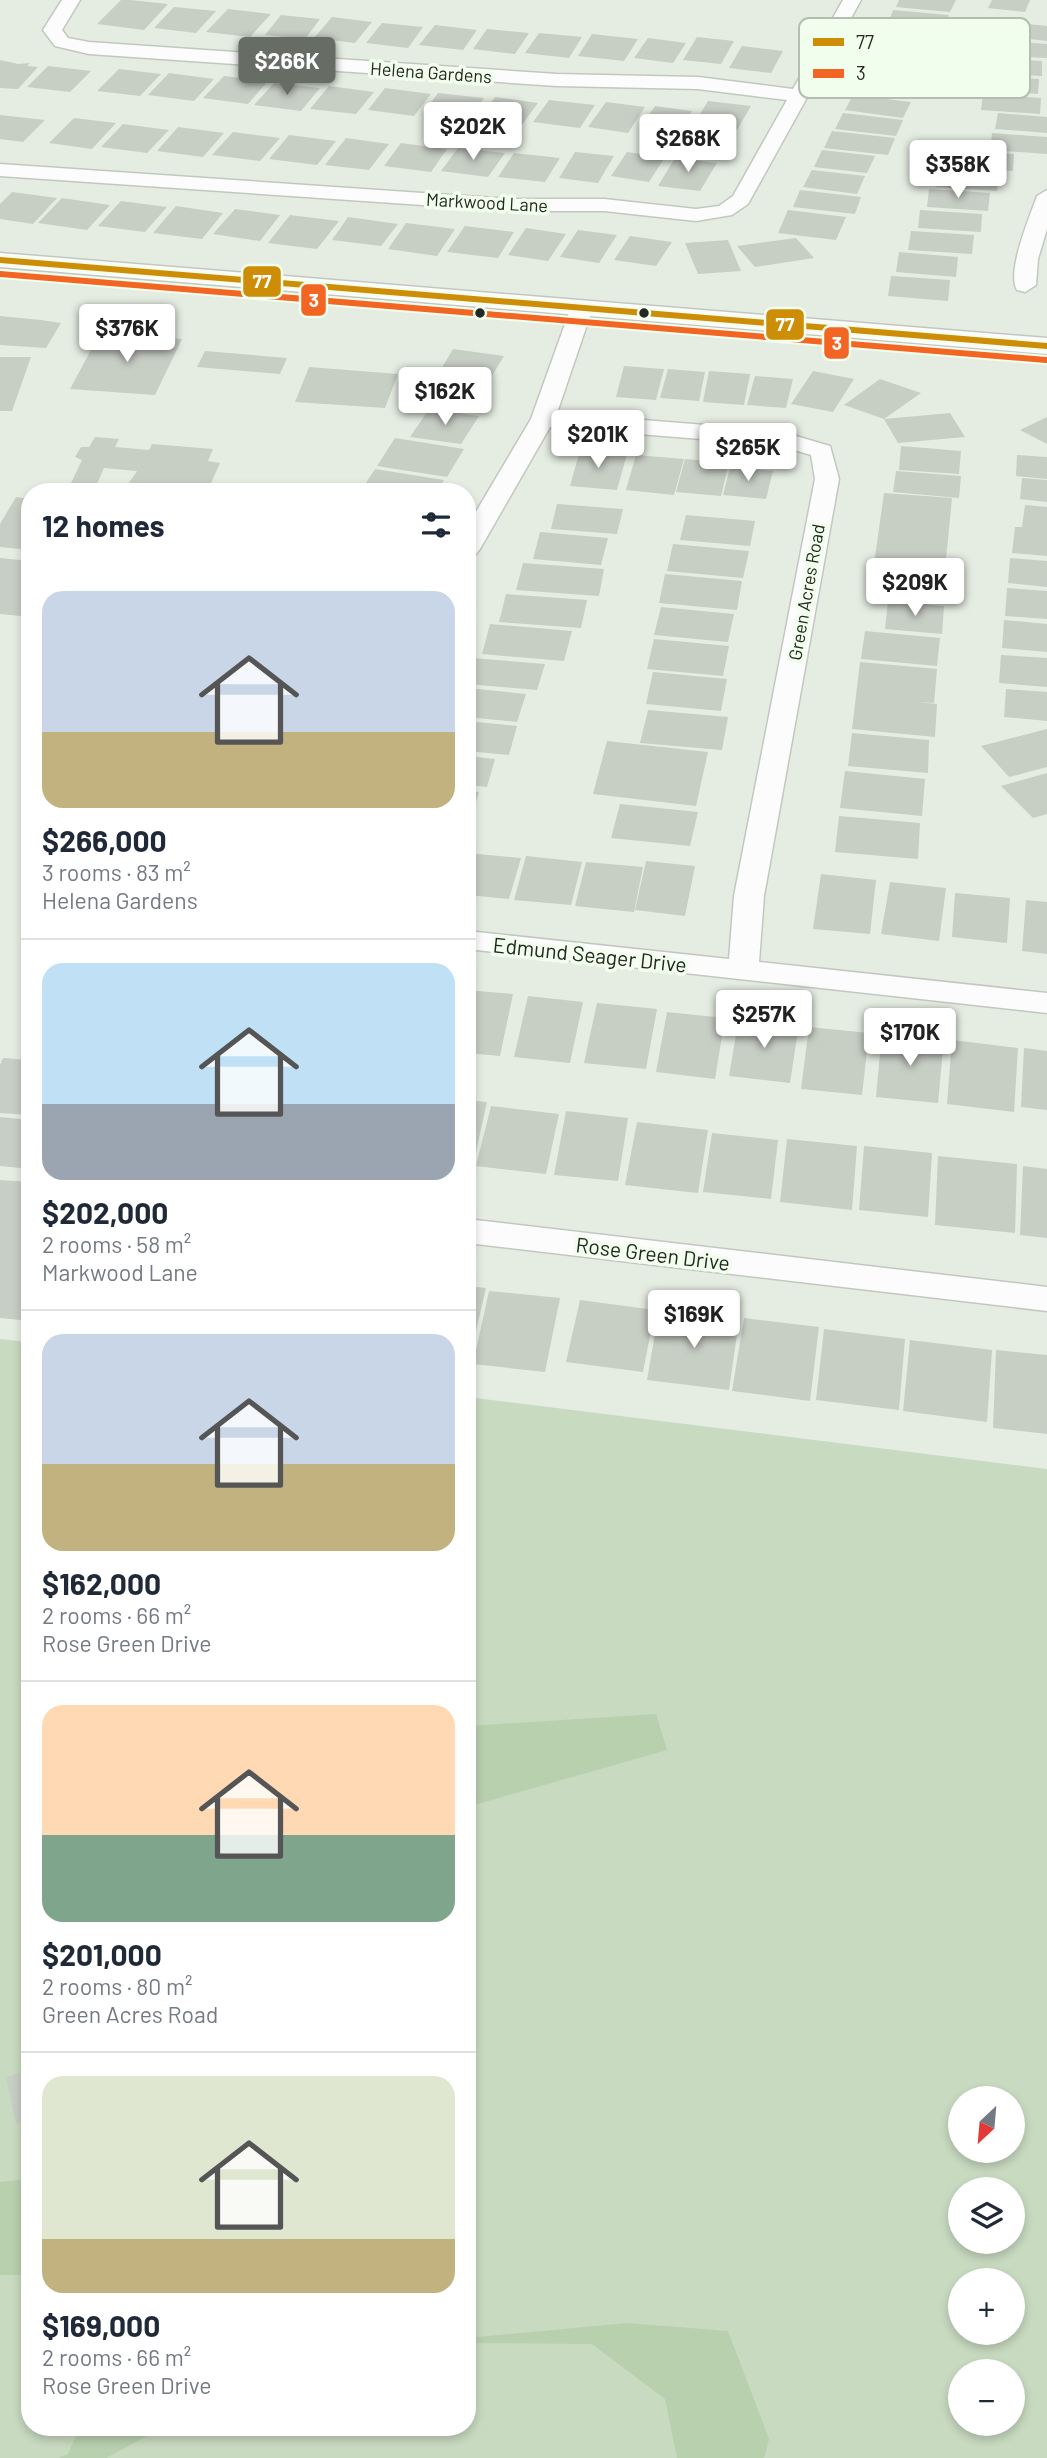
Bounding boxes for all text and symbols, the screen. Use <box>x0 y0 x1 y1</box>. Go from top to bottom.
legend <box>799 18 1030 98</box>
text: 77 <box>856 30 874 53</box>
pin: $266K <box>238 38 336 97</box>
text: $266K <box>254 46 320 74</box>
street label: Helena Gardens <box>369 57 493 87</box>
text: 3 <box>856 61 866 84</box>
pin: $202K <box>424 102 522 162</box>
text: $202K <box>440 111 506 139</box>
pin: $268K <box>639 114 737 174</box>
text: $268K <box>655 123 721 151</box>
pin: $358K <box>909 140 1007 200</box>
text: $358K <box>926 149 990 177</box>
street label: Markwood Lane <box>426 188 548 216</box>
line badge: 77 <box>242 265 282 298</box>
text: 77 <box>253 269 272 292</box>
line badge: 3 <box>300 283 327 317</box>
text: 3 <box>309 288 319 311</box>
pin: $376K <box>78 304 176 364</box>
unlabelled marker <box>473 306 487 320</box>
unlabelled marker <box>637 306 651 320</box>
line badge: 77 <box>765 308 805 341</box>
text: 77 <box>776 312 795 335</box>
text: $376K <box>95 313 159 341</box>
line badge: 3 <box>823 326 850 360</box>
text: 3 <box>832 331 842 354</box>
pin: $162K <box>396 368 494 427</box>
text: $162K <box>415 376 475 404</box>
pin: $201K <box>549 410 647 470</box>
text: $201K <box>567 419 629 447</box>
pin: $265K <box>699 424 797 483</box>
text: $265K <box>715 432 781 460</box>
icon: filters <box>417 506 455 544</box>
text: 12 homes <box>42 507 165 543</box>
street label: Green Acres Road <box>783 522 829 662</box>
pin: $209K <box>866 558 964 618</box>
text: $209K <box>882 567 948 595</box>
icon: home <box>186 637 312 763</box>
text: $266,000 <box>42 822 167 858</box>
text: 3 rooms · 83 m² <box>42 858 191 886</box>
text: Helena Gardens <box>42 886 198 914</box>
street label: Edmund Seager Drive <box>492 931 688 977</box>
pin: $257K <box>715 990 813 1050</box>
text: $257K <box>732 999 796 1027</box>
icon: home <box>186 1009 312 1135</box>
pin: $170K <box>861 1009 959 1068</box>
text: $170K <box>880 1017 940 1045</box>
text: $202,000 <box>42 1194 168 1230</box>
text: 2 rooms · 58 m² <box>42 1230 191 1258</box>
street label: Rose Green Drive <box>575 1231 731 1275</box>
text: Markwood Lane <box>42 1258 198 1286</box>
pin: $169K <box>645 1290 743 1350</box>
text: $169K <box>664 1299 724 1327</box>
icon: home <box>186 1380 312 1506</box>
text: $162,000 <box>42 1565 161 1601</box>
text: 2 rooms · 66 m² <box>42 1601 191 1629</box>
text: Rose Green Drive <box>42 1629 212 1657</box>
icon: home <box>186 1751 312 1877</box>
text: $201,000 <box>42 1936 162 1972</box>
text: 2 rooms · 80 m² <box>42 1972 192 2000</box>
text: Green Acres Road <box>42 2000 218 2028</box>
north arrow <box>948 2086 1026 2163</box>
map controls <box>948 2086 1025 2436</box>
icon: home <box>186 2122 312 2248</box>
button: layers <box>948 2177 1025 2254</box>
button: + <box>948 2268 1025 2345</box>
text: $169,000 <box>42 2307 160 2343</box>
text: 2 rooms · 66 m² <box>42 2343 191 2371</box>
button: − <box>948 2359 1025 2436</box>
text: Rose Green Drive <box>42 2371 212 2399</box>

